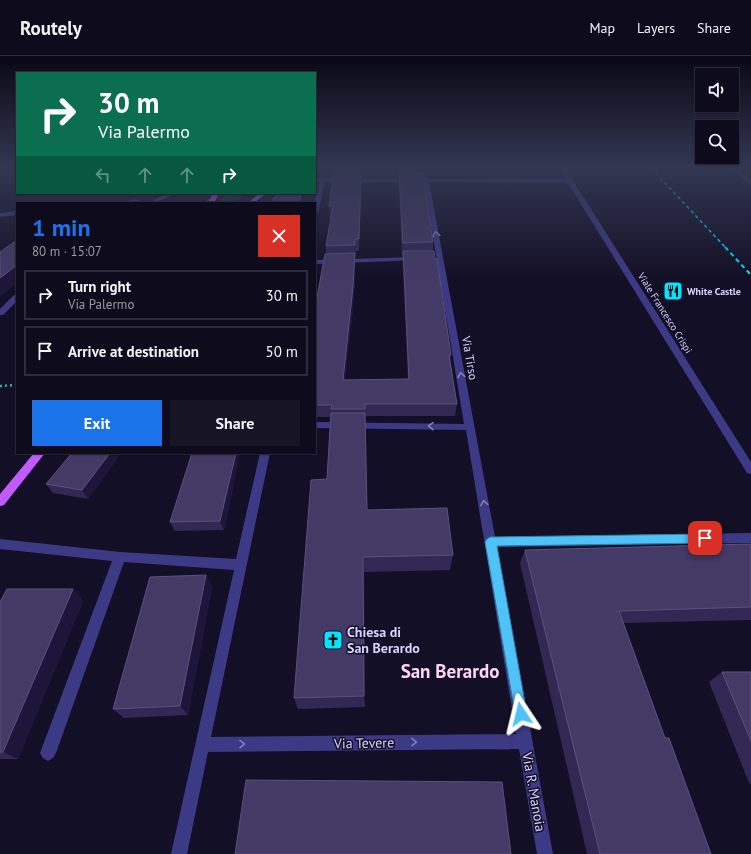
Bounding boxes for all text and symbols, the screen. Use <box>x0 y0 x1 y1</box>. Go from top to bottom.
text: Routely <box>20 16 82 40</box>
text: Map <box>589 19 615 37</box>
text: Layers <box>637 19 675 37</box>
text: Share <box>697 19 731 37</box>
map controls <box>695 68 739 164</box>
button: sound <box>695 68 739 112</box>
text: 30 m <box>98 84 159 121</box>
icon: right <box>32 88 84 140</box>
text: Via Palermo <box>98 120 190 143</box>
button: search <box>695 120 739 164</box>
icon: left <box>92 164 114 186</box>
icon: ahead <box>134 164 156 186</box>
icon: ahead <box>176 164 198 186</box>
icon: right <box>218 164 240 186</box>
text: 1 min <box>32 212 91 243</box>
button: close <box>258 215 300 257</box>
one-way arrow <box>432 230 441 237</box>
text: 80 m · 15:07 <box>32 243 102 260</box>
street label: Viale Francesco Crispi <box>634 269 695 356</box>
text: Turn right <box>68 277 131 296</box>
restaurant icon: White Castle <box>662 280 684 302</box>
icon: right <box>34 284 56 306</box>
place label: White Castle <box>687 285 741 298</box>
text: 30 m <box>265 286 298 305</box>
text: Via Palermo <box>68 296 134 313</box>
street label: Via Tirso <box>459 334 481 381</box>
icon: arrive <box>34 340 56 362</box>
text: Arrive at destination <box>68 342 199 361</box>
text: 50 m <box>265 342 298 361</box>
one-way arrow <box>457 372 466 378</box>
button: Exit <box>32 400 162 446</box>
button: Share <box>170 400 300 446</box>
one-way arrow <box>428 422 434 430</box>
one-way arrow <box>480 500 488 507</box>
pin <box>688 521 722 555</box>
icon: arrive <box>694 527 716 549</box>
place label: Chiesa di San Berardo <box>347 623 420 657</box>
church icon: Chiesa di San Berardo <box>322 629 344 651</box>
district label: San Berardo <box>401 659 499 683</box>
position arrow <box>500 693 542 735</box>
street label: Via Tevere <box>333 733 394 753</box>
one-way arrow <box>411 738 417 746</box>
one-way arrow <box>239 740 245 748</box>
street label: Via R. Manoia <box>518 750 550 833</box>

